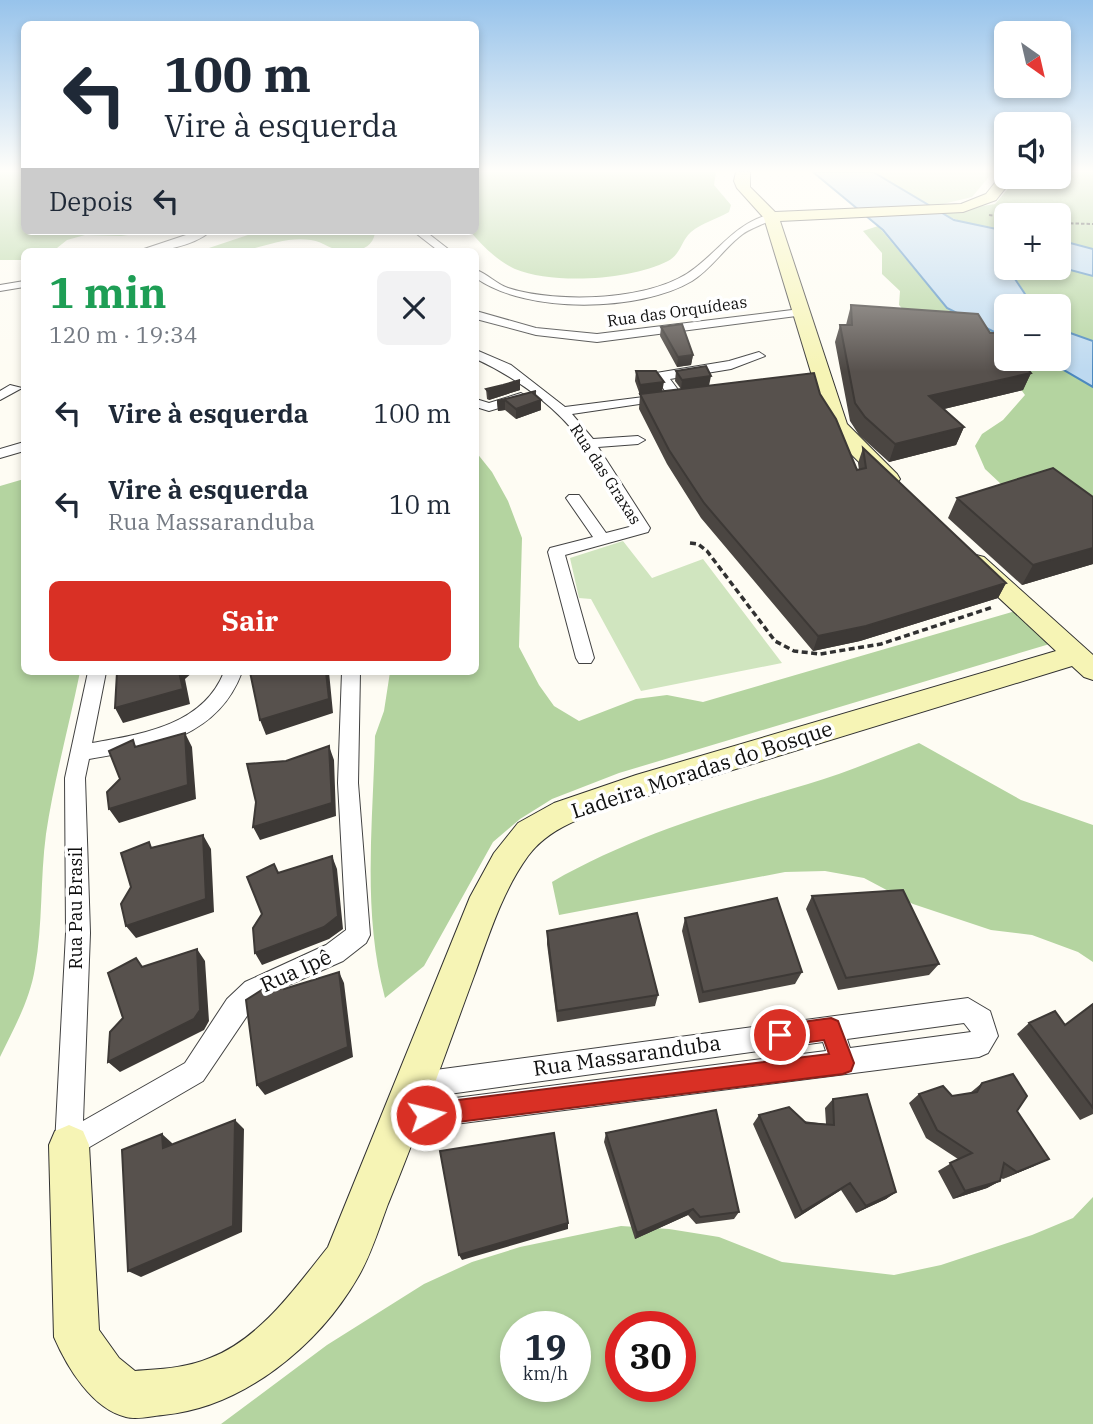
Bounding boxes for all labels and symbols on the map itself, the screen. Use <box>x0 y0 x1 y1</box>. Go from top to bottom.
north arrow <box>994 21 1071 98</box>
street label: Rua das Orquídeas <box>606 291 748 331</box>
street label: Rua das Graxas <box>566 420 646 528</box>
street label: Ladeira Moradas do Bosque <box>568 714 836 825</box>
street label: Rua Pau Brasil <box>64 847 87 969</box>
street label: Rua Ipê <box>256 942 336 998</box>
pin <box>750 1005 810 1065</box>
street label: Rua Massaranduba <box>531 1028 722 1082</box>
position arrow <box>389 1078 463 1152</box>
speed limit sign: 30 <box>605 1311 696 1402</box>

